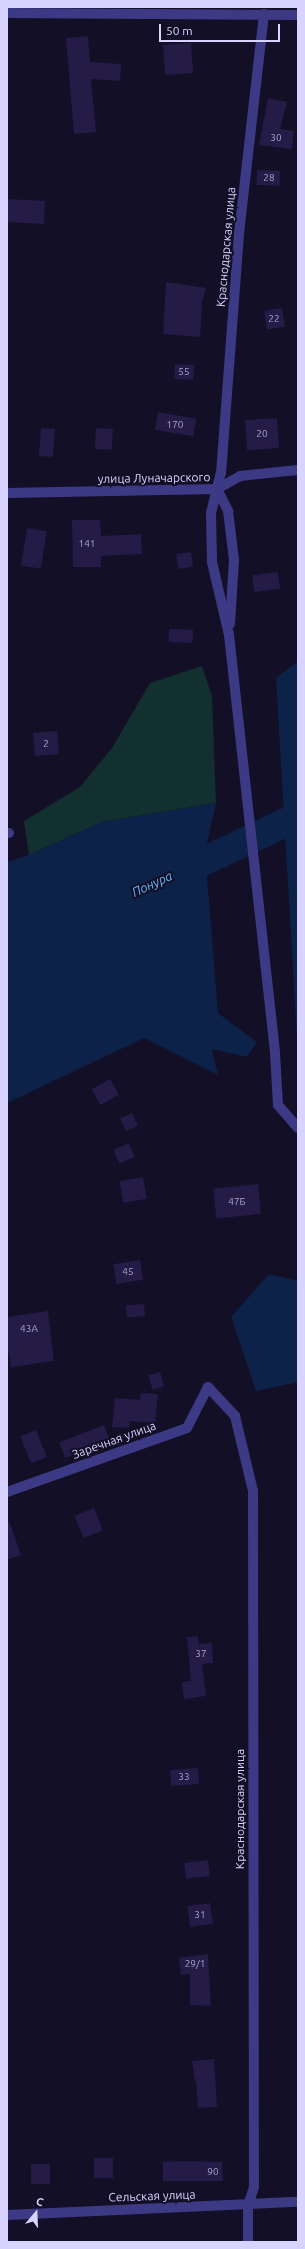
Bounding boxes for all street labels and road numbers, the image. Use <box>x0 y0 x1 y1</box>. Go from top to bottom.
street label: Краснодарская улица <box>214 186 238 308</box>
street label: улица Луначарского <box>98 470 210 486</box>
street label: Заречная улица <box>70 1418 158 1462</box>
street label: Краснодарская улица <box>233 1749 247 1869</box>
street label: Сельская улица <box>108 2187 196 2205</box>

